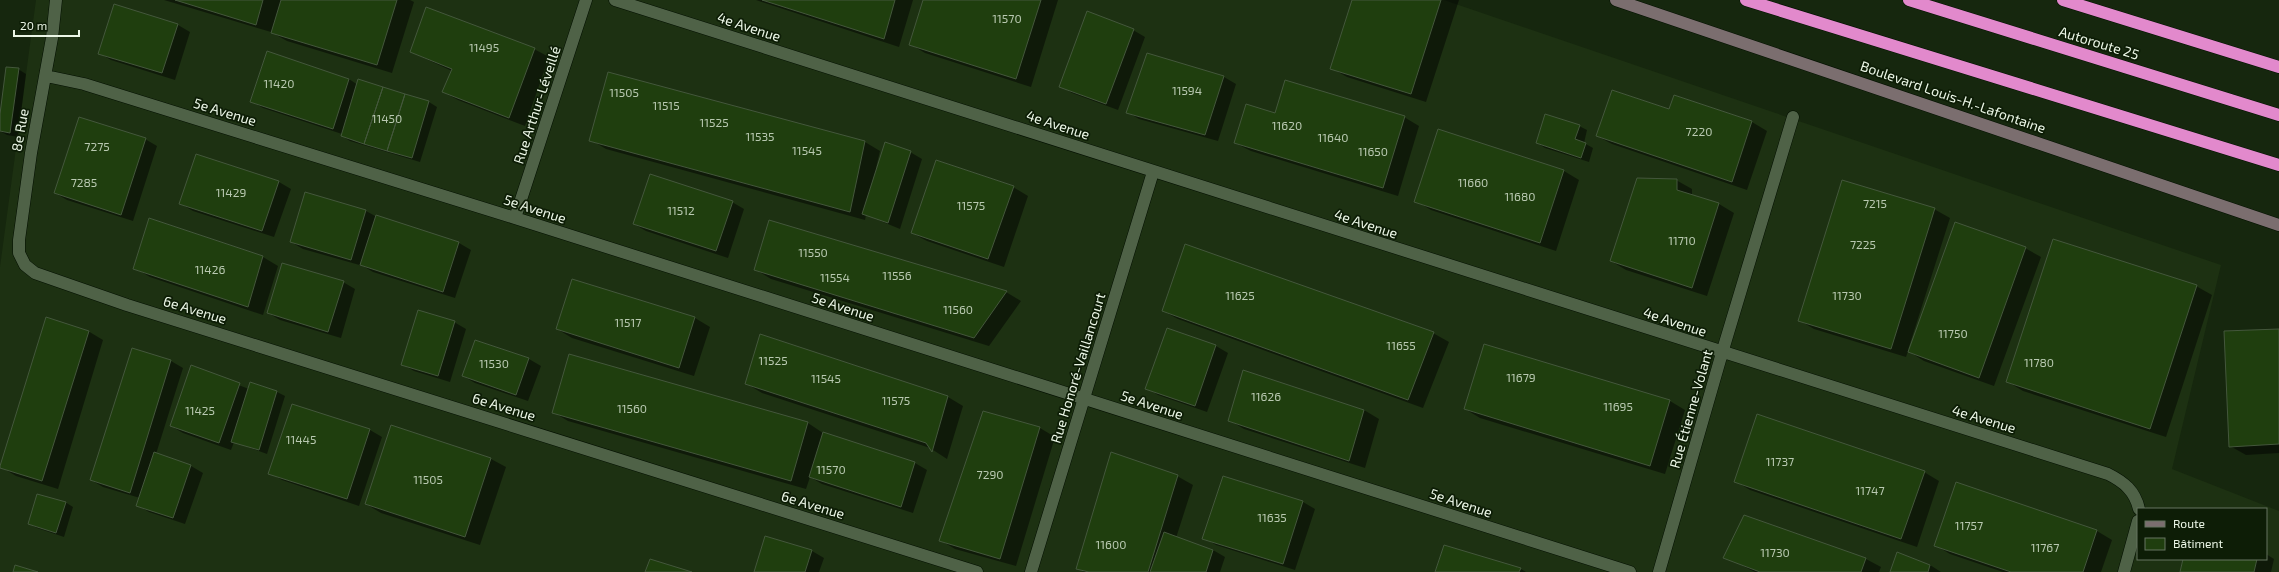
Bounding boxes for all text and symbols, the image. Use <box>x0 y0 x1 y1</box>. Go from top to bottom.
street label: 4e Avenue <box>715 8 783 45</box>
house number: 11570 <box>992 11 1022 25</box>
scale bar <box>14 12 79 38</box>
text: 20 m <box>20 18 47 32</box>
street label: Autoroute 25 <box>2057 22 2141 63</box>
house number: 11495 <box>469 40 499 54</box>
street label: Rue Arthur-Léveillé <box>509 44 564 166</box>
street label: Boulevard Louis-H.-Lafontaine <box>1858 57 2048 136</box>
house number: 11420 <box>264 76 294 90</box>
house number: 11594 <box>1172 83 1202 97</box>
house number: 11505 <box>609 85 639 99</box>
street label: 5e Avenue <box>192 94 259 129</box>
house number: 11515 <box>652 98 680 112</box>
street label: 4e Avenue <box>1024 106 1092 143</box>
street label: 8e Rue <box>7 107 32 153</box>
house number: 11450 <box>372 111 402 125</box>
house number: 11525 <box>699 115 729 129</box>
house number: 11620 <box>1272 118 1302 132</box>
house number: 7220 <box>1686 124 1712 138</box>
house number: 11535 <box>745 129 775 143</box>
house number: 11640 <box>1317 130 1349 144</box>
house number: 7275 <box>84 139 110 153</box>
house number: 11545 <box>792 143 822 157</box>
house number: 11650 <box>1358 144 1388 158</box>
house number: 7285 <box>71 175 97 189</box>
house number: 11660 <box>1458 175 1488 189</box>
house number: 11429 <box>216 185 246 199</box>
house number: 11680 <box>1505 189 1535 203</box>
street label: 5e Avenue <box>502 190 569 227</box>
house number: 7215 <box>1863 196 1887 210</box>
house number: 11575 <box>957 198 985 212</box>
house number: 11512 <box>667 203 695 217</box>
street label: 4e Avenue <box>1332 205 1400 242</box>
house number: 11710 <box>1668 233 1696 247</box>
house number: 7225 <box>1850 237 1876 251</box>
house number: 11550 <box>798 245 828 259</box>
house number: 11426 <box>195 262 225 276</box>
house number: 11556 <box>882 268 912 282</box>
house number: 11554 <box>820 270 850 284</box>
street label: 5e Avenue <box>810 288 877 325</box>
house number: 11625 <box>1225 288 1255 302</box>
house number: 11730 <box>1832 288 1862 302</box>
street label: Rue Honoré-Vaillancourt <box>1046 290 1109 445</box>
street label: 6e Avenue <box>161 292 229 327</box>
house number: 11560 <box>943 302 973 316</box>
street label: 4e Avenue <box>1641 303 1709 340</box>
house number: 11517 <box>615 315 641 329</box>
house number: 11750 <box>1938 326 1968 340</box>
house number: 11655 <box>1386 338 1416 352</box>
street label: Rue Étienne-Volant <box>1665 348 1716 470</box>
house number: 11525 <box>758 353 788 367</box>
house number: 11780 <box>2024 355 2054 369</box>
house number: 11530 <box>479 356 509 370</box>
house number: 11679 <box>1506 370 1536 384</box>
house number: 11545 <box>811 371 841 385</box>
street label: 5e Avenue <box>1119 386 1186 423</box>
street label: 6e Avenue <box>470 389 538 424</box>
house number: 11626 <box>1251 389 1281 403</box>
house number: 11575 <box>882 393 910 407</box>
house number: 11695 <box>1603 399 1633 413</box>
house number: 11560 <box>617 401 647 415</box>
street label: 4e Avenue <box>1950 401 2018 436</box>
house number: 11425 <box>185 403 215 417</box>
house number: 11445 <box>286 432 316 446</box>
house number: 11737 <box>1766 454 1794 468</box>
house number: 11570 <box>816 462 846 476</box>
house number: 7290 <box>977 467 1004 481</box>
house number: 11505 <box>413 472 443 486</box>
house number: 11747 <box>1855 483 1885 497</box>
street label: 5e Avenue <box>1428 484 1495 521</box>
street label: 6e Avenue <box>779 487 847 522</box>
legend <box>2137 508 2267 560</box>
house number: 11635 <box>1257 510 1287 524</box>
text: Route <box>2173 516 2205 530</box>
house number: 11757 <box>1955 518 1983 532</box>
text: Bâtiment <box>2173 536 2224 550</box>
house number: 11600 <box>1096 537 1126 551</box>
house number: 11767 <box>2031 540 2059 554</box>
house number: 11730 <box>1760 545 1790 559</box>

